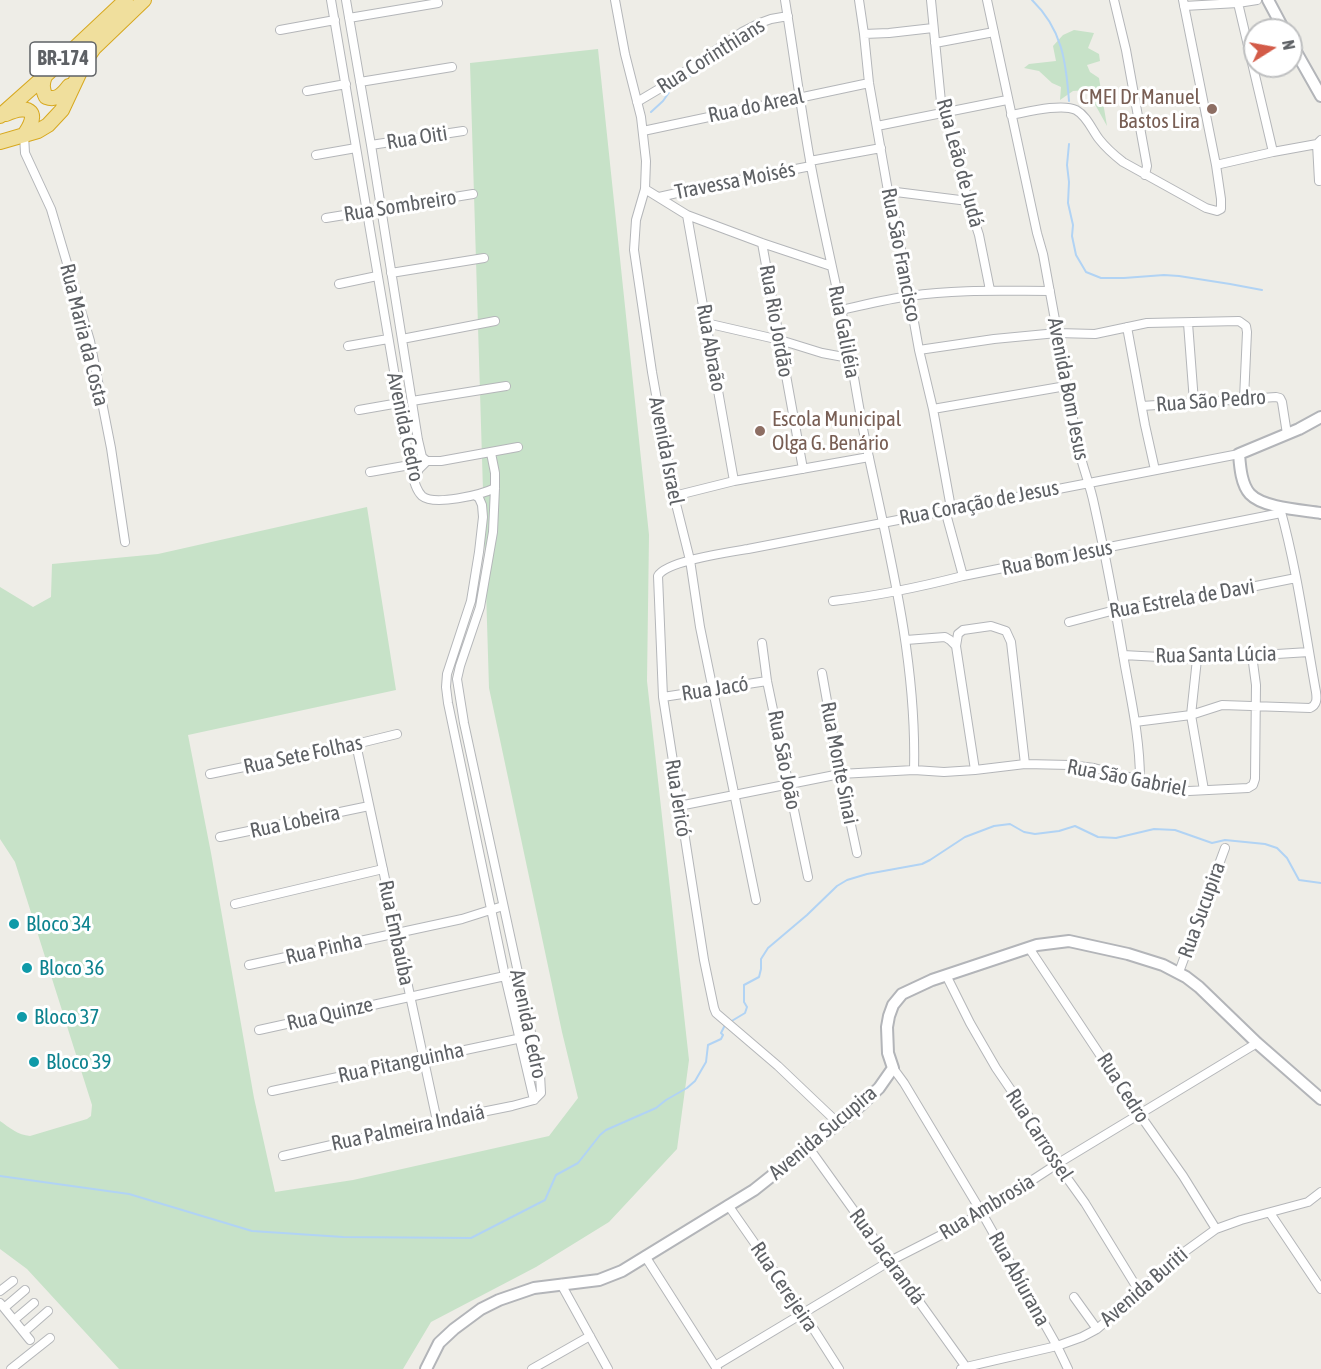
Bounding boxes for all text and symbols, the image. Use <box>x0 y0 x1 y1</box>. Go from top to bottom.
street label: Rua Corinthians <box>652 13 770 99</box>
north arrow <box>1243 18 1303 78</box>
text: N <box>1279 39 1298 51</box>
road number: BR-174 <box>30 42 96 76</box>
street label: Rua do Areal <box>706 84 806 128</box>
place label: CMEI Dr Manuel Bastos Lira <box>1079 84 1200 134</box>
street label: Rua Leão de Judá <box>931 96 989 230</box>
marker: CMEI Dr Manuel Bastos Lira <box>1205 102 1219 116</box>
street label: Rua Oiti <box>385 121 449 155</box>
street label: Travessa Moisés <box>673 157 797 205</box>
street label: Rua Sombreiro <box>342 185 458 227</box>
street label: Rua São Francisco <box>876 186 926 324</box>
street label: Rua Maria da Costa <box>54 261 114 409</box>
street label: Rua Rio Jordão <box>754 263 798 379</box>
street label: Rua Galiléia <box>823 283 865 381</box>
street label: Rua Abraão <box>691 302 731 394</box>
street label: Avenida Bom Jesus <box>1042 315 1094 463</box>
street label: Avenida Cedro <box>381 370 429 484</box>
street label: Rua São Pedro <box>1155 385 1267 417</box>
street label: Avenida Israel <box>643 395 689 507</box>
place label: Escola Municipal Olga G. Benário <box>772 406 901 456</box>
marker: Escola Municipal Olga G. Benário <box>753 424 767 438</box>
street label: Rua Coração de Jesus <box>897 475 1061 531</box>
street label: Rua Bom Jesus <box>999 535 1115 581</box>
street label: Rua Estrela de Davi <box>1107 574 1257 624</box>
street label: Rua Santa Lúcia <box>1155 641 1277 669</box>
street label: Rua Jacó <box>680 671 750 707</box>
street label: Rua Monte Sinai <box>815 700 863 826</box>
street label: Rua São João <box>762 708 806 812</box>
street label: Rua Sete Folhas <box>241 730 365 780</box>
street label: Rua São Gabriel <box>1065 754 1189 802</box>
street label: Rua Jericó <box>659 757 697 839</box>
street label: Rua Lobeira <box>248 800 342 844</box>
street label: Rua Sucupira <box>1173 858 1231 962</box>
street label: Rua Embaúba <box>373 878 419 988</box>
place label: Bloco 34 <box>26 911 91 937</box>
marker: Bloco 34 <box>7 917 21 931</box>
street label: Rua Pinha <box>283 928 365 970</box>
place label: Bloco 36 <box>39 955 104 981</box>
marker: Bloco 36 <box>20 961 34 975</box>
street label: Avenida Cedro <box>504 967 552 1081</box>
street label: Rua Quinze <box>284 992 376 1036</box>
place label: Bloco 37 <box>34 1004 99 1030</box>
marker: Bloco 37 <box>15 1010 29 1024</box>
street label: Rua Pitanguinha <box>336 1037 466 1089</box>
street label: Rua Cedro <box>1091 1048 1155 1128</box>
place label: Bloco 39 <box>46 1049 111 1075</box>
marker: Bloco 39 <box>27 1055 41 1069</box>
street label: Avenida Sucupira <box>764 1081 882 1185</box>
street label: Rua Carrossel <box>1000 1084 1078 1186</box>
street label: Rua Palmeira Indaiá <box>329 1099 487 1157</box>
street label: Rua Ambrosia <box>935 1169 1039 1245</box>
street label: Rua Jacarandá <box>844 1204 930 1310</box>
street label: Rua Abíurana <box>983 1227 1055 1331</box>
street label: Rua Cerejeira <box>745 1237 823 1337</box>
street label: Avenida Buriti <box>1095 1242 1193 1332</box>

